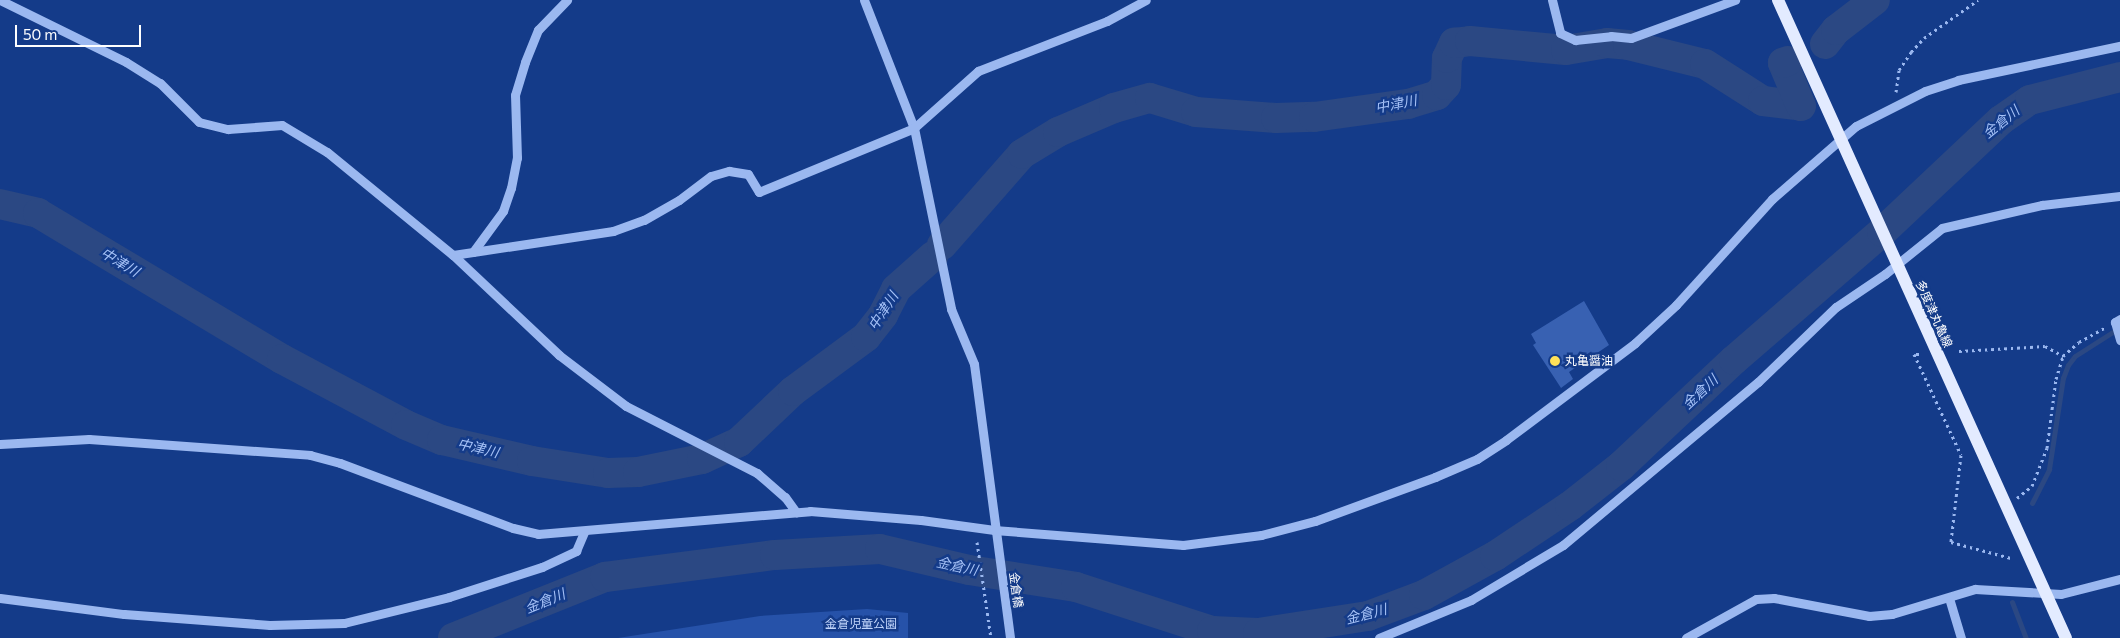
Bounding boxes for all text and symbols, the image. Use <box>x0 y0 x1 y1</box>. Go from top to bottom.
scale bar <box>18 15 144 47</box>
text: 50 m <box>23 25 57 43</box>
water label: 中津川 <box>1374 92 1418 116</box>
water label: 金倉川 <box>1979 102 2023 142</box>
water label: 中津川 <box>98 244 142 280</box>
street label: 多度津丸亀線 <box>1913 278 1955 350</box>
water label: 中津川 <box>865 289 901 333</box>
place label: 丸亀醤油 <box>1565 354 1613 368</box>
marker: 丸亀醤油 <box>1549 355 1561 367</box>
water label: 金倉川 <box>1679 372 1721 412</box>
water label: 中津川 <box>456 435 500 461</box>
water label: 金倉川 <box>935 553 979 579</box>
street label: 金倉橋 <box>1006 571 1026 609</box>
water label: 金倉川 <box>522 585 568 617</box>
water label: 金倉川 <box>1344 601 1388 627</box>
park label: 金倉児童公園 <box>825 617 897 631</box>

